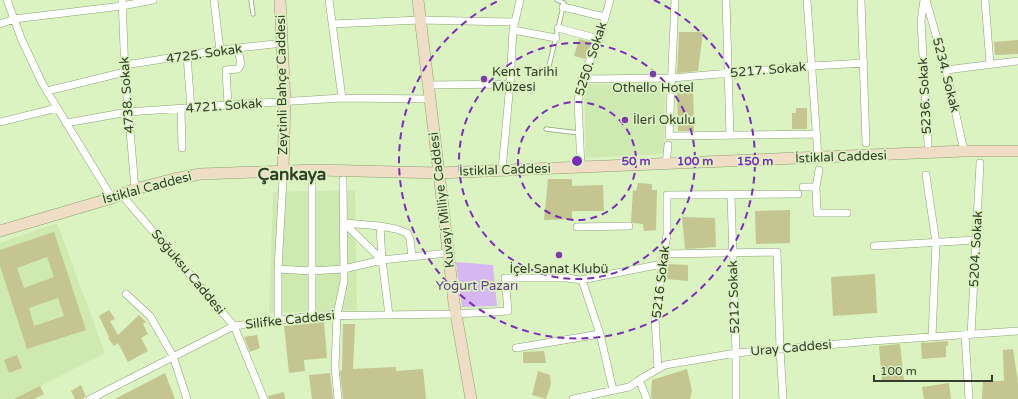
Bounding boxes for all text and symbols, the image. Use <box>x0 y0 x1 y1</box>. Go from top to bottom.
street label: Zeytinli Bahçe Caddesi <box>273 15 291 155</box>
street label: 5250. Sokak <box>572 20 610 98</box>
street label: 5234. Sokak <box>929 36 963 114</box>
street label: 4725. Sokak <box>165 41 243 67</box>
street label: 4738. Sokak <box>116 56 138 134</box>
street label: 5236. Sokak <box>915 57 935 135</box>
street label: 5217. Sokak <box>729 59 807 81</box>
place label: Kent Tarihi Müzesi <box>492 64 558 95</box>
marker: Othello Hotel <box>648 69 658 79</box>
marker: Kent Tarihi Müzesi <box>479 74 489 84</box>
place label: Othello Hotel <box>612 80 694 96</box>
street label: 4721. Sokak <box>185 95 263 117</box>
place label: İleri Okulu <box>633 112 695 128</box>
marker: İleri Okulu <box>620 115 630 125</box>
street label: Kuvayi Milliye Caddesi <box>426 131 458 269</box>
street label: İstiklal Caddesi <box>795 147 887 167</box>
centre of rings <box>570 154 584 168</box>
text: 50 m <box>621 154 651 168</box>
text: 100 m <box>677 154 713 168</box>
text: 150 m <box>737 154 773 168</box>
street label: İstiklal Caddesi <box>459 160 551 180</box>
district label: Çankaya <box>258 164 326 185</box>
street label: İstiklal Caddesi <box>101 168 193 208</box>
street label: 5204. Sokak <box>966 210 986 288</box>
street label: Soğuksu Caddesi <box>148 226 228 318</box>
street label: 5216 Sokak <box>649 245 673 319</box>
marker: İçel Sanat Klubü <box>554 250 564 260</box>
street label: 5212 Sokak <box>725 260 743 334</box>
place label: İçel Sanat Klubü <box>509 261 609 277</box>
park label: Yoğurt Pazarı <box>436 278 518 294</box>
street label: Silifke Caddesi <box>244 307 336 333</box>
street label: Uray Caddesi <box>750 336 832 360</box>
scale bar <box>874 357 992 383</box>
text: 100 m <box>880 364 917 378</box>

